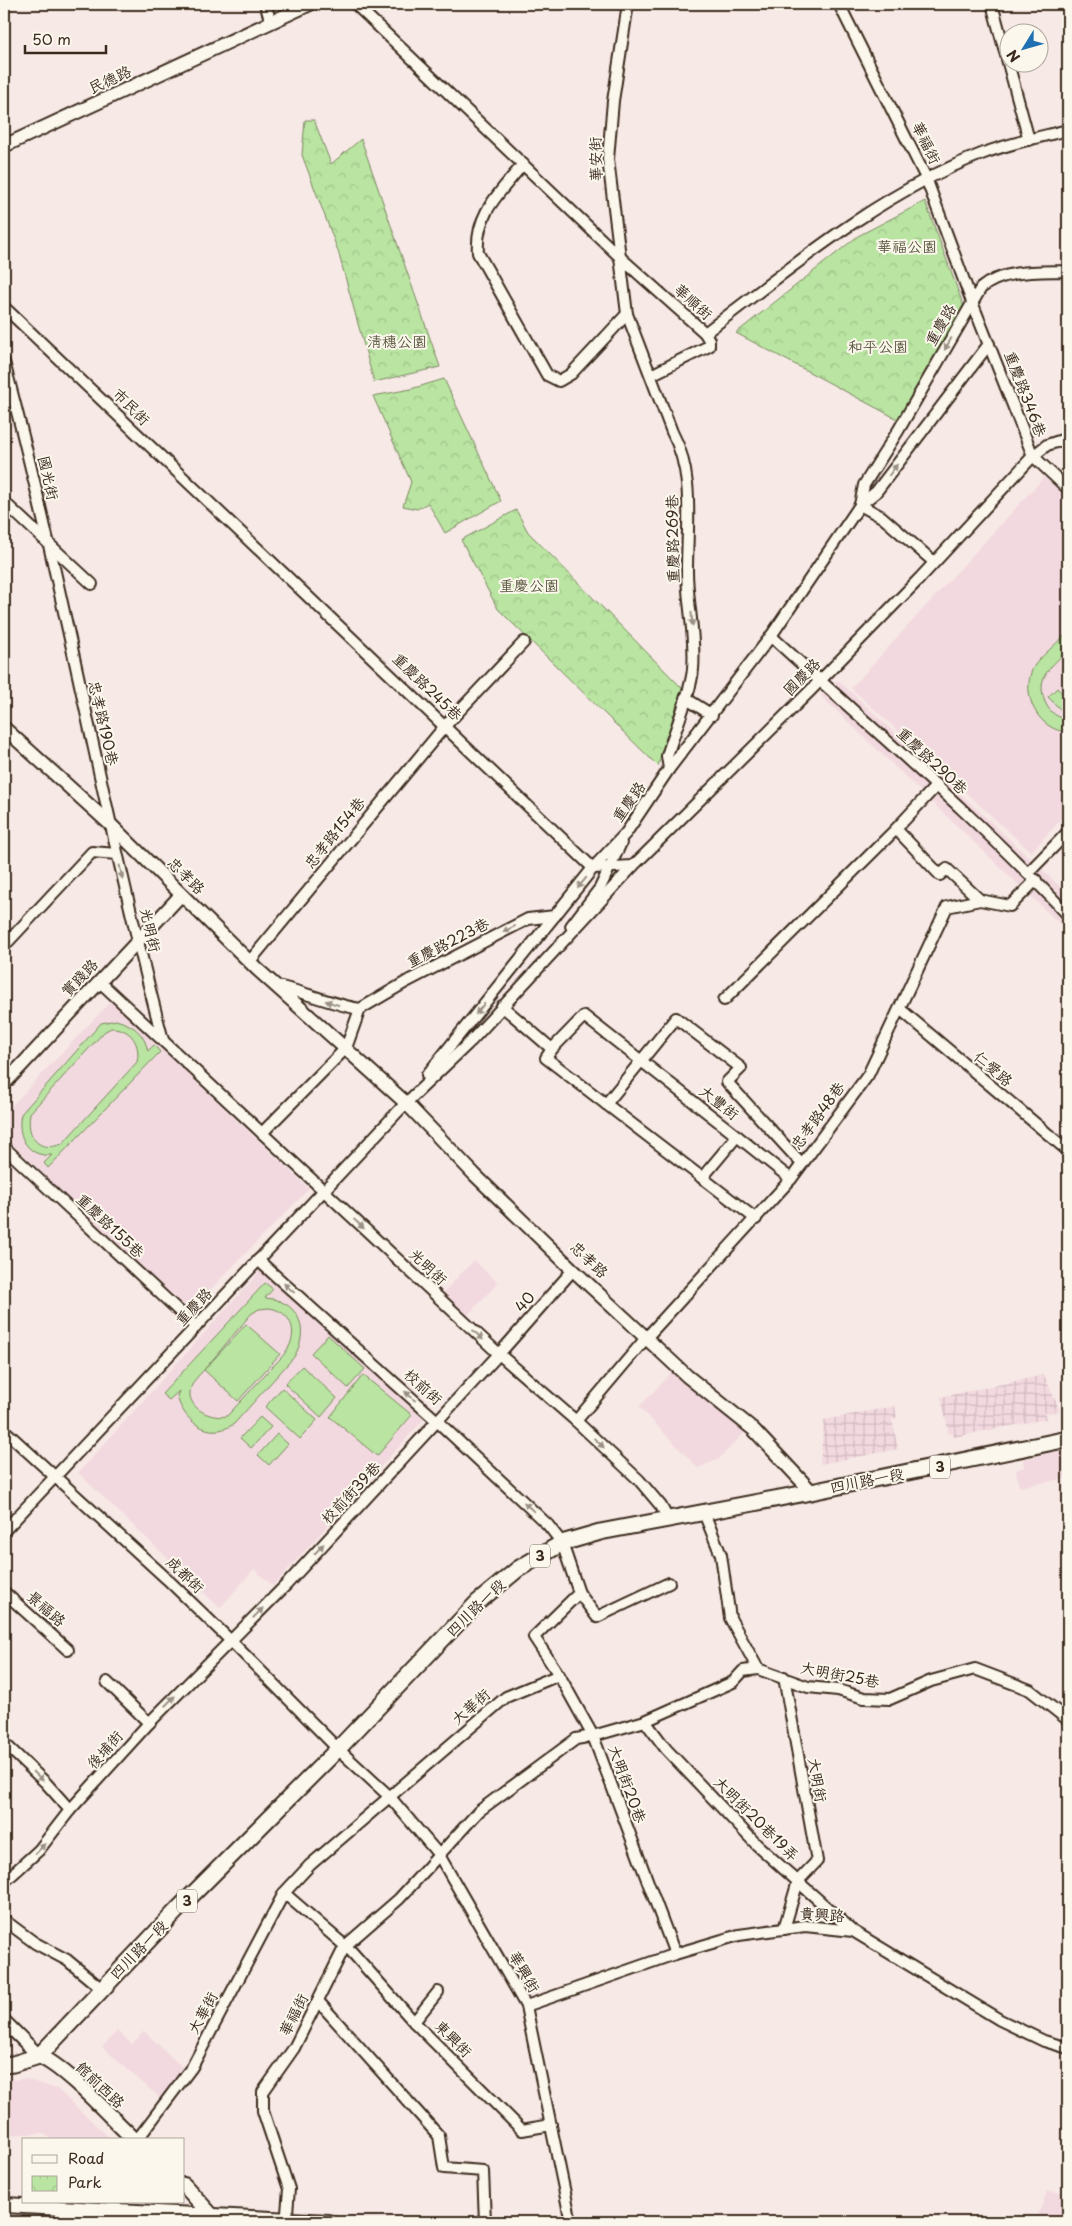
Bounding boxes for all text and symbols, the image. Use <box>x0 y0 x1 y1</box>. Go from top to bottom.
scale bar <box>25 22 106 54</box>
north arrow <box>1000 22 1050 72</box>
text: 50 m <box>32 27 71 50</box>
text: N <box>1001 45 1025 67</box>
street label: 民德路 <box>84 59 135 99</box>
street label: 華福街 <box>907 117 948 168</box>
street label: 華安街 <box>583 136 606 182</box>
park label: 華福公園 <box>877 234 937 257</box>
street label: 華順街 <box>670 277 718 324</box>
street label: 重慶路 <box>918 299 961 349</box>
park label: 清穗公園 <box>367 329 427 352</box>
park label: 和平公園 <box>848 334 908 357</box>
one-way arrow <box>943 338 952 351</box>
street label: 重慶路346巷 <box>999 347 1053 440</box>
street label: 市民街 <box>108 382 156 430</box>
street label: 國光街 <box>33 453 66 502</box>
one-way arrow <box>888 463 898 477</box>
street label: 重慶路269巷 <box>659 494 684 584</box>
park label: 重慶公園 <box>499 573 559 596</box>
one-way arrow <box>688 612 696 628</box>
street label: 重慶路245巷 <box>388 647 468 725</box>
street label: 國慶路 <box>777 652 825 700</box>
street label: 忠孝路190巷 <box>84 678 125 767</box>
street label: 重慶路290巷 <box>892 721 974 799</box>
street label: 重慶路 <box>605 776 650 826</box>
street label: 忠孝路154巷 <box>298 791 370 873</box>
street label: 忠孝路 <box>163 851 211 899</box>
one-way arrow <box>117 865 125 880</box>
one-way arrow <box>577 876 588 889</box>
street label: 光明街 <box>135 905 168 954</box>
street label: 重慶路223巷 <box>402 911 493 972</box>
one-way arrow <box>502 925 516 933</box>
street label: 實踐路 <box>55 953 103 1001</box>
one-way arrow <box>325 998 340 1006</box>
one-way arrow <box>475 1002 486 1015</box>
street label: 仁愛路 <box>969 1045 1019 1091</box>
street label: 忠孝路48巷 <box>784 1076 849 1154</box>
street label: 大豐街 <box>695 1079 745 1125</box>
street label: 重慶路155巷 <box>72 1187 150 1263</box>
one-way arrow <box>353 1218 365 1230</box>
street label: 忠孝路 <box>566 1235 614 1283</box>
street label: 光明街 <box>405 1242 453 1290</box>
street label: 重慶路 <box>169 1282 217 1330</box>
one-way arrow <box>284 1282 296 1294</box>
street label: 40 <box>508 1286 539 1316</box>
one-way arrow <box>471 1329 483 1341</box>
street label: 校前街 <box>400 1362 448 1409</box>
one-way arrow <box>405 1390 417 1402</box>
one-way arrow <box>593 1437 605 1449</box>
street label: 校前街39巷 <box>315 1455 385 1528</box>
road number: 3 <box>930 1455 950 1478</box>
street label: 四川路一段 <box>828 1461 906 1498</box>
one-way arrow <box>524 1501 536 1513</box>
one-way arrow <box>313 1544 325 1556</box>
road number: 3 <box>530 1544 550 1568</box>
street label: 成都街 <box>162 1550 210 1598</box>
street label: 四川路一段 <box>440 1573 510 1641</box>
street label: 景福路 <box>22 1584 72 1631</box>
one-way arrow <box>252 1607 264 1619</box>
street label: 大明街25巷 <box>799 1655 882 1692</box>
street label: 大華街 <box>445 1682 495 1729</box>
one-way arrow <box>164 1695 176 1707</box>
street label: 後埔街 <box>80 1725 127 1773</box>
street label: 大明街20巷 <box>604 1741 653 1826</box>
street label: 大明街 <box>803 1756 834 1804</box>
one-way arrow <box>32 1770 44 1782</box>
street label: 大明街20巷19弄 <box>709 1770 805 1866</box>
one-way arrow <box>34 1843 45 1855</box>
road number: 3 <box>177 1890 197 1912</box>
street label: 貴興路 <box>799 1901 845 1926</box>
street label: 四川路一段 <box>104 1914 172 1984</box>
street label: 華興街 <box>504 1946 547 1996</box>
street label: 大華街 <box>181 1987 222 2038</box>
street label: 華福街 <box>272 1989 313 2040</box>
street label: 東興街 <box>430 2014 478 2062</box>
street label: 館前西路 <box>71 2055 131 2113</box>
legend <box>22 2138 185 2204</box>
text: Road <box>68 2146 104 2169</box>
text: Park <box>68 2170 102 2193</box>

